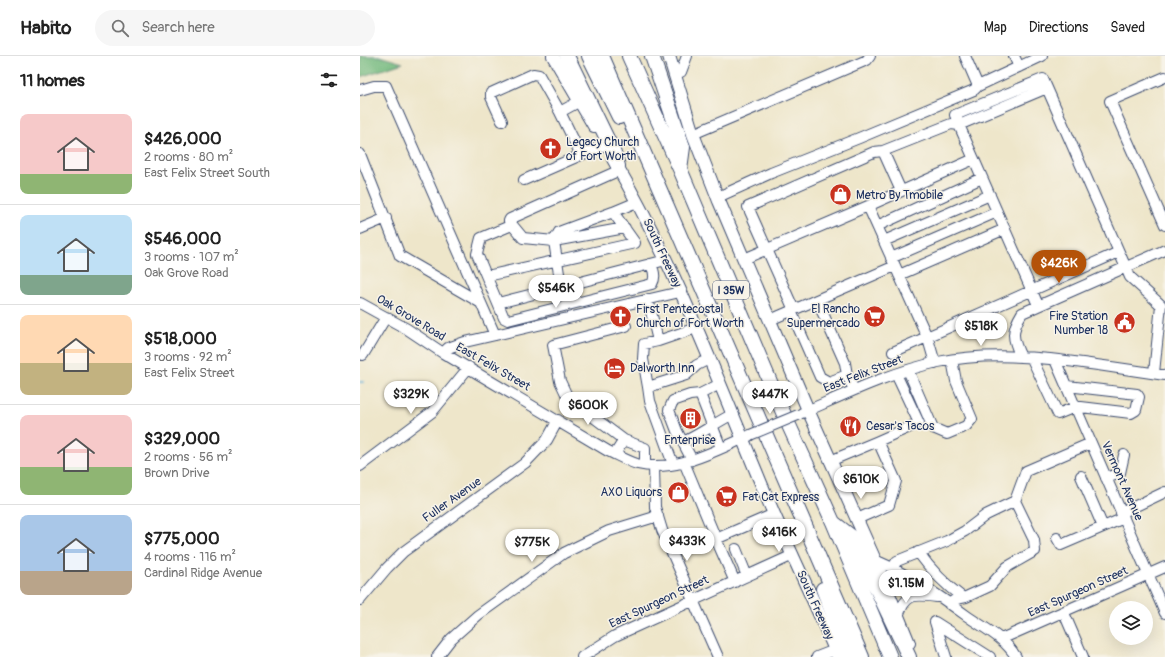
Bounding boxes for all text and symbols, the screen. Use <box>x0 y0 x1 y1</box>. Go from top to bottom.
search box <box>95 10 375 46</box>
text: Habito <box>20 16 71 40</box>
icon: search <box>109 17 131 39</box>
text: Search here <box>141 18 215 37</box>
text: Map <box>984 19 1007 36</box>
text: Directions <box>1029 19 1088 36</box>
text: Saved <box>1110 19 1145 36</box>
icon: filters <box>318 69 340 91</box>
text: 11 homes <box>20 70 85 91</box>
text: $426,000 <box>144 128 222 149</box>
icon: home <box>52 130 100 178</box>
place label: Legacy Church of Fort Worth <box>566 135 640 164</box>
church icon: Legacy Church of Fort Worth <box>537 136 563 162</box>
text: 2 rooms · 80 m² <box>144 149 233 165</box>
text: East Felix Street South <box>144 165 270 181</box>
shop icon: Metro By Tmobile <box>828 182 854 208</box>
place label: Metro By Tmobile <box>856 188 943 203</box>
street label: South Freeway <box>639 216 685 290</box>
text: $546,000 <box>144 228 221 249</box>
icon: home <box>52 231 100 279</box>
text: 3 rooms · 107 m² <box>144 249 239 265</box>
pin: $426K <box>1031 250 1087 284</box>
text: $426K <box>1040 255 1078 271</box>
text: Oak Grove Road <box>144 265 229 281</box>
pin: $546K <box>528 275 584 309</box>
text: $546K <box>537 280 575 296</box>
road number: I 35W <box>713 281 749 299</box>
street label: Oak Grove Road <box>374 291 448 345</box>
place label: First Pentecostal Church of Fort Worth <box>636 302 744 331</box>
place label: El Rancho Supermercado <box>786 302 861 331</box>
church icon: First Pentecostal Church of Fort Worth <box>607 303 633 329</box>
supermarket icon: El Rancho Supermercado <box>862 303 888 329</box>
place label: Fire Station Number 18 <box>1049 309 1108 338</box>
public building icon: Fire Station Number 18 <box>1111 310 1137 336</box>
pin: $518K <box>953 313 1009 347</box>
text: $518K <box>964 318 998 334</box>
text: $518,000 <box>144 328 217 349</box>
icon: home <box>52 331 100 379</box>
street label: East Felix Street <box>453 340 533 394</box>
text: 3 rooms · 92 m² <box>144 349 232 365</box>
street label: East Felix Street <box>821 352 905 396</box>
hotel icon: Dalworth Inn <box>601 355 627 381</box>
place label: Dalworth Inn <box>630 361 695 376</box>
text: East Felix Street <box>144 365 235 381</box>
pin: $329K <box>383 381 439 415</box>
pin: $447K <box>742 381 798 415</box>
text: $329K <box>393 386 429 402</box>
text: $447K <box>752 386 788 402</box>
pin: $600K <box>560 392 616 426</box>
text: $600K <box>568 397 608 413</box>
building icon: Enterprise <box>677 406 703 432</box>
restaurant icon: Cesar's Tacos <box>838 413 864 439</box>
place label: Cesar's Tacos <box>866 419 935 434</box>
text: $329,000 <box>144 428 220 449</box>
icon: home <box>52 431 100 479</box>
place label: Enterprise <box>664 433 716 448</box>
street label: Vermont Avenue <box>1098 439 1146 523</box>
text: 2 rooms · 56 m² <box>144 449 232 465</box>
text: Brown Drive <box>144 465 209 481</box>
pin: $610K <box>833 466 889 500</box>
text: $610K <box>843 471 879 487</box>
street label: Fuller Avenue <box>420 474 484 526</box>
shop icon: AXO Liquors <box>665 479 691 505</box>
supermarket icon: Fat Cat Express <box>713 484 739 510</box>
place label: AXO Liquors <box>601 485 663 500</box>
place label: Fat Cat Express <box>742 490 820 505</box>
pin: $416K <box>751 519 807 553</box>
text: $416K <box>761 524 797 540</box>
text: $775,000 <box>144 528 220 549</box>
pin: $433K <box>659 528 715 562</box>
pin: $775K <box>504 529 560 563</box>
icon: home <box>52 531 100 579</box>
text: $433K <box>669 533 705 549</box>
text: $775K <box>514 534 550 550</box>
text: 4 rooms · 116 m² <box>144 549 236 565</box>
street label: East Spurgeon Street <box>1026 563 1130 621</box>
text: Cardinal Ridge Avenue <box>144 565 262 581</box>
street label: South Freeway <box>793 568 837 642</box>
pin: $1.15M <box>873 570 939 604</box>
street label: East Spurgeon Street <box>607 572 711 632</box>
text: $1.15M <box>888 575 924 591</box>
map controls <box>1109 601 1153 645</box>
button: layers <box>1109 601 1153 645</box>

